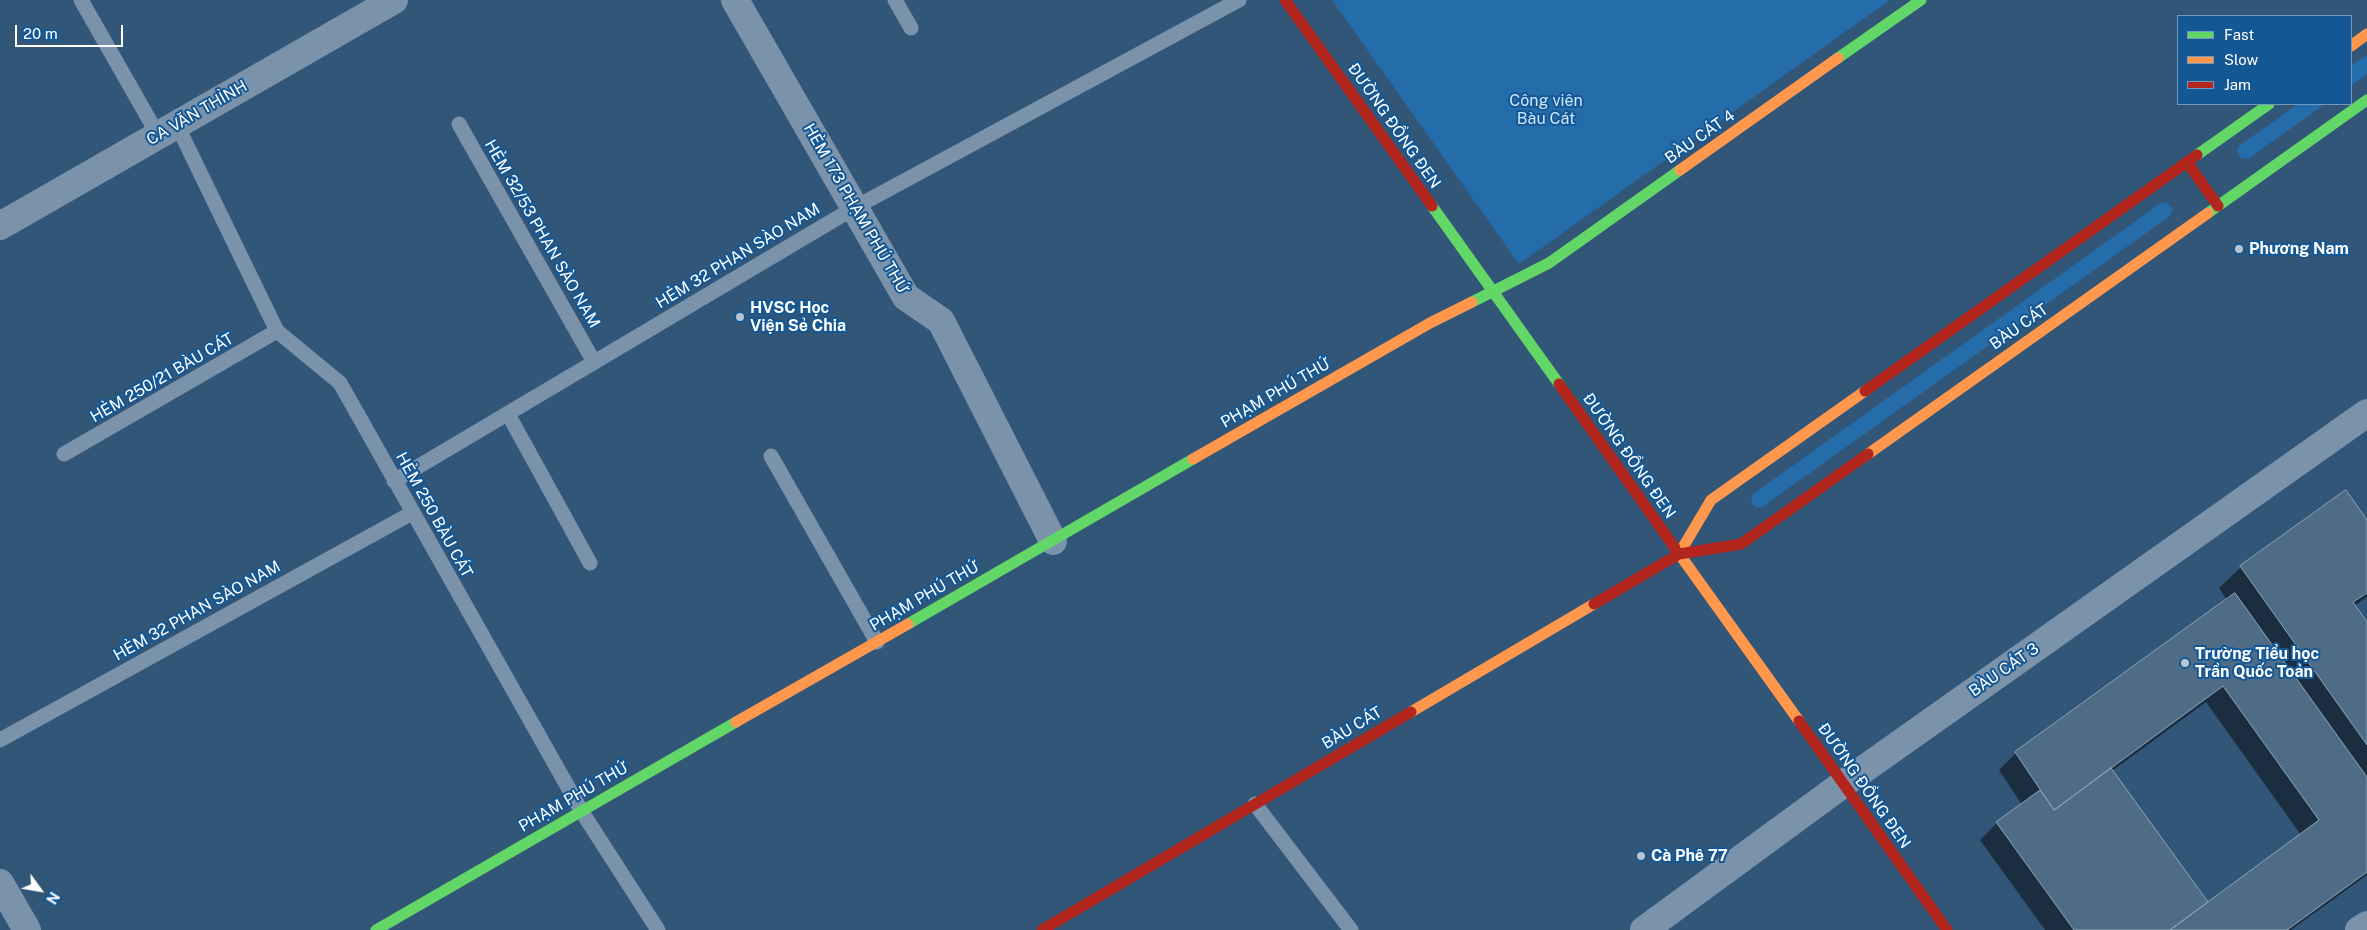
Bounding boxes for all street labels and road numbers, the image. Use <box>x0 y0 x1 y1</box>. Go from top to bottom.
street label: ĐƯỜNG ĐỒNG ĐEN <box>1344 60 1444 192</box>
street label: CA VĂN THỈNH <box>143 76 251 150</box>
street label: BÀU CÁT 4 <box>1661 106 1739 168</box>
street label: HẺM 173 PHẠM PHÚ THỨ <box>799 120 913 298</box>
street label: HẺM 32/53 PHAN SÀO NAM <box>480 137 604 331</box>
street label: HẺM 32 PHAN SÀO NAM <box>652 199 824 313</box>
street label: BÀU CÁT <box>1986 300 2052 354</box>
street label: HẺM 250/21 BÀU CÁT <box>87 329 237 427</box>
street label: PHẠM PHÚ THỨ <box>1218 354 1334 432</box>
street label: ĐƯỜNG ĐỒNG ĐEN <box>1579 390 1679 522</box>
street label: HẺM 250 BÀU CÁT <box>392 449 476 581</box>
street label: HẺM 32 PHAN SÀO NAM <box>110 557 284 665</box>
street label: PHẠM PHÚ THỨ <box>867 557 983 635</box>
street label: BÀU CÁT 3 <box>1965 639 2043 701</box>
street label: BÀU CÁT <box>1318 703 1386 753</box>
street label: ĐƯỜNG ĐỒNG ĐEN <box>1814 720 1914 852</box>
street label: PHẠM PHÚ THỨ <box>516 758 632 836</box>

